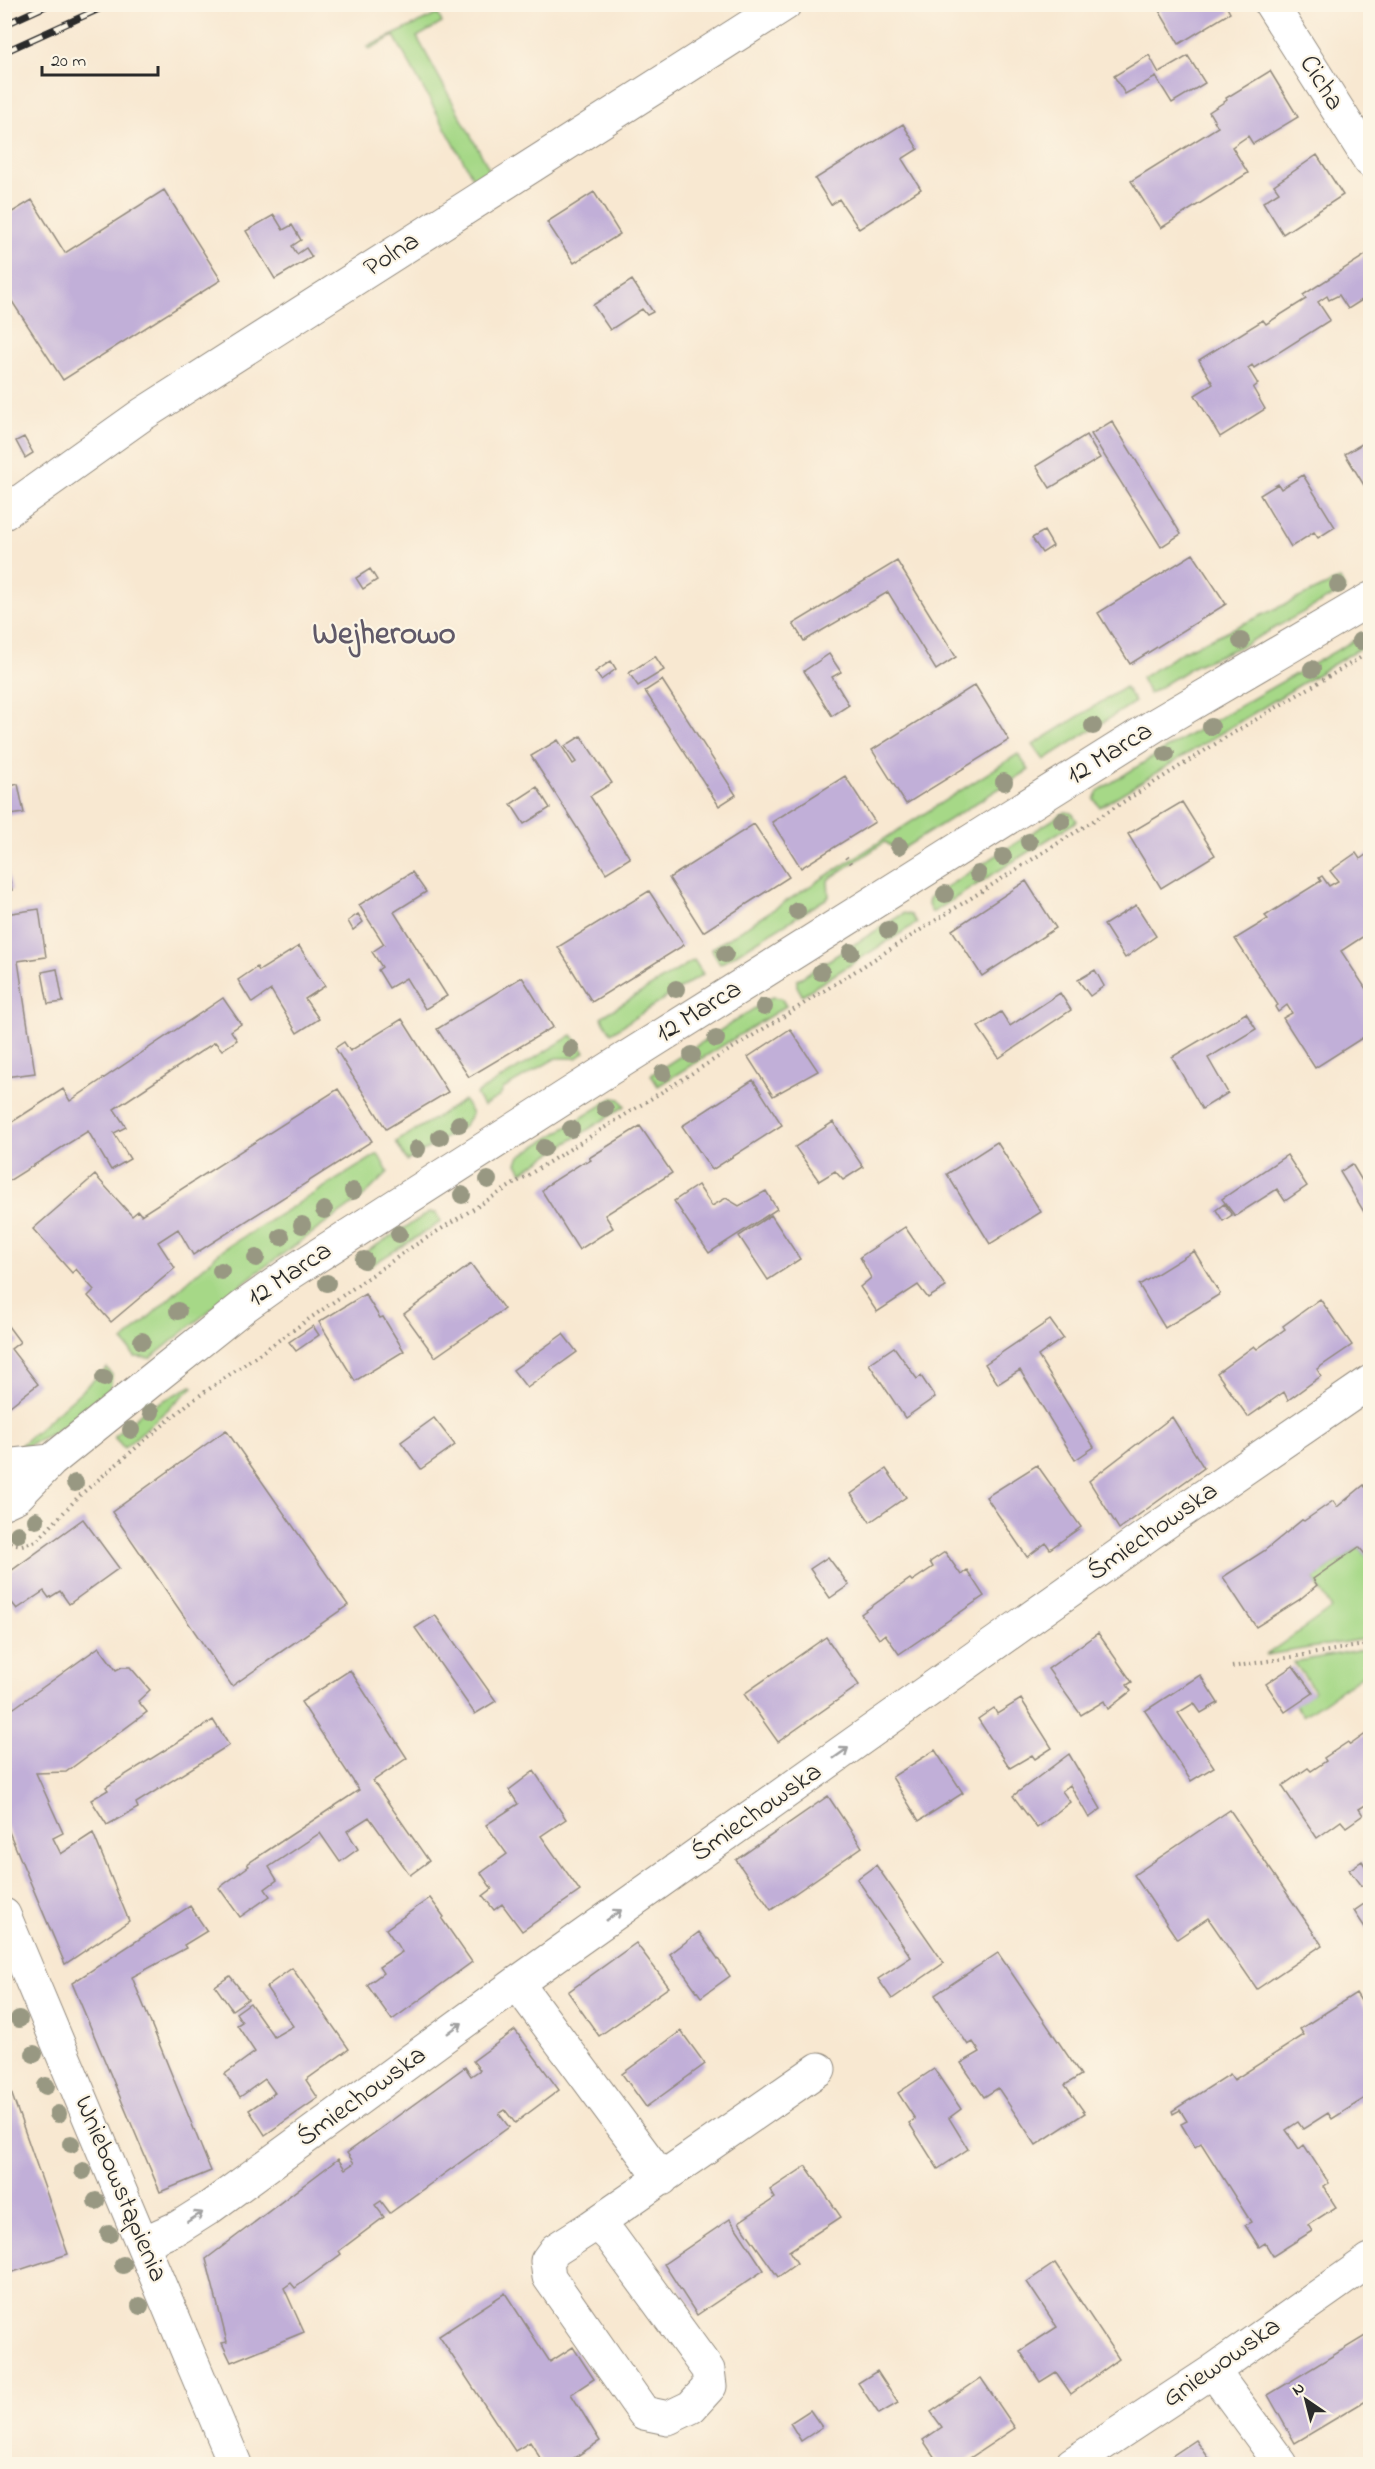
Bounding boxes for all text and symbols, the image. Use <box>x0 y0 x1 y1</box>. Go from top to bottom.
scale bar <box>42 39 158 77</box>
street label: Cicha <box>1289 48 1353 118</box>
text: 20 m <box>51 49 86 75</box>
street label: Polna <box>356 222 428 288</box>
district label: Wejherowo <box>312 611 456 659</box>
street label: 12 Marca <box>1060 712 1160 796</box>
street label: 12 Marca <box>649 970 749 1054</box>
street label: 12 Marca <box>240 1232 340 1318</box>
street label: Śmiechowska <box>1080 1472 1226 1592</box>
one-way arrow <box>833 1747 849 1759</box>
street label: Śmiechowska <box>684 1753 830 1873</box>
one-way arrow <box>605 1909 621 1921</box>
one-way arrow <box>447 2022 463 2035</box>
street label: Śmiechowska <box>289 2037 435 2157</box>
street label: Wniebowstąpienia <box>63 2090 177 2288</box>
one-way arrow <box>186 2210 203 2222</box>
street label: Gniewowska <box>1155 2308 1289 2418</box>
north arrow <box>1276 2370 1336 2430</box>
text: N <box>1287 2376 1310 2402</box>

